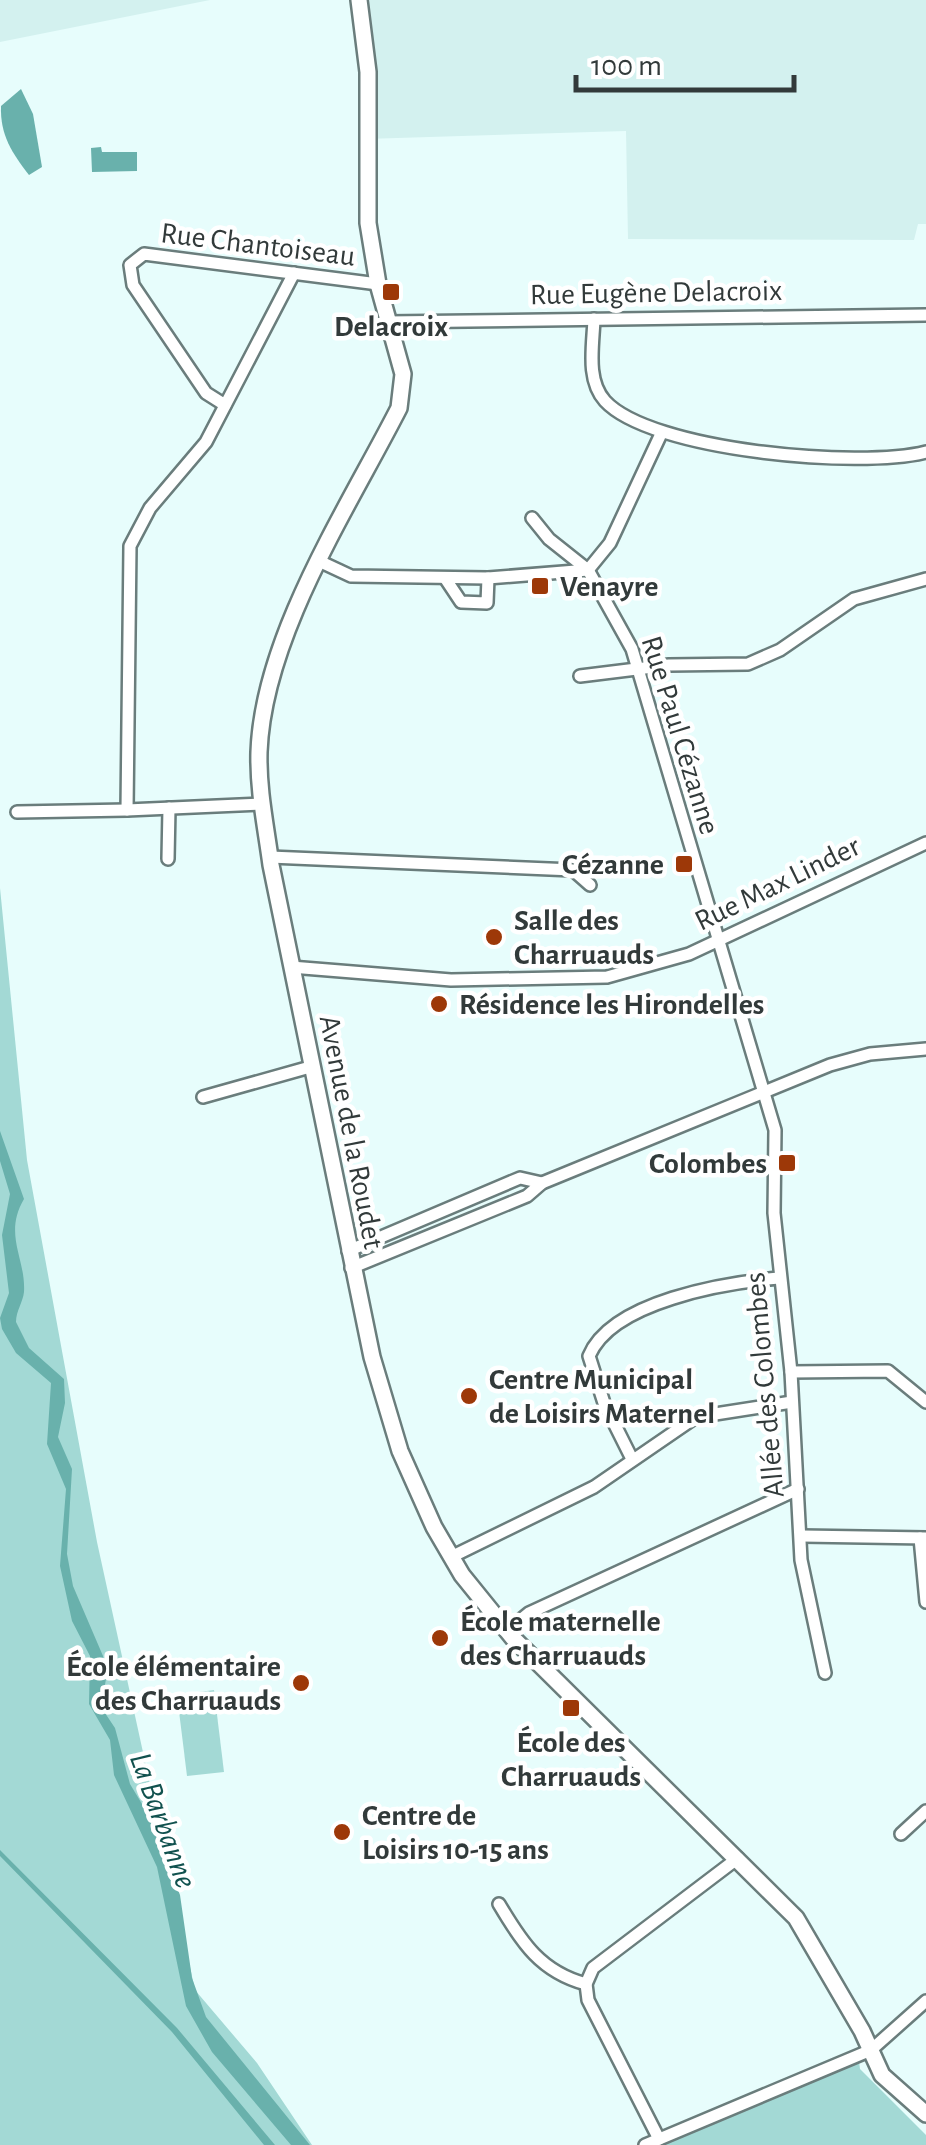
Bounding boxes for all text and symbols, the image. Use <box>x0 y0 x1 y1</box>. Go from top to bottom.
scale bar <box>576 30 794 92</box>
text: 100 m <box>591 51 662 81</box>
street label: Rue Chantoiseau <box>159 218 357 272</box>
street label: Rue Eugène Delacroix <box>530 276 782 310</box>
marker: Delacroix <box>380 281 402 303</box>
place label: Delacroix <box>334 312 448 342</box>
place label: Venayre <box>560 572 658 602</box>
marker: Venayre <box>529 575 551 597</box>
street label: Rue Paul Cézanne <box>636 633 724 838</box>
street label: Rue Max Linder <box>690 831 865 937</box>
place label: Cézanne <box>562 850 664 880</box>
marker: Cézanne <box>673 853 695 875</box>
place label: Salle des Charruauds <box>514 906 654 970</box>
marker: Salle des Charruauds <box>483 926 505 948</box>
place label: Résidence les Hirondelles <box>459 990 764 1020</box>
marker: Résidence les Hirondelles <box>428 993 450 1015</box>
street label: Avenue de la Roudet <box>314 1013 388 1252</box>
place label: Colombes <box>649 1149 767 1179</box>
marker: Colombes <box>776 1152 798 1174</box>
street label: Allée des Colombes <box>740 1271 790 1499</box>
place label: Centre Municipal de Loisirs Maternel <box>489 1365 715 1429</box>
marker: Centre Municipal de Loisirs Maternel <box>458 1385 480 1407</box>
place label: École maternelle des Charruauds <box>460 1604 661 1671</box>
marker: École maternelle des Charruauds <box>429 1627 451 1649</box>
place label: École élémentaire des Charruauds <box>66 1649 281 1716</box>
marker: École élémentaire des Charruauds <box>290 1672 312 1694</box>
marker: École des Charruauds <box>560 1697 582 1719</box>
place label: École des Charruauds <box>501 1725 641 1792</box>
water label: La Barbanne <box>124 1748 202 1892</box>
place label: Centre de Loisirs 10-15 ans <box>362 1801 549 1865</box>
marker: Centre de Loisirs 10-15 ans <box>331 1821 353 1843</box>

